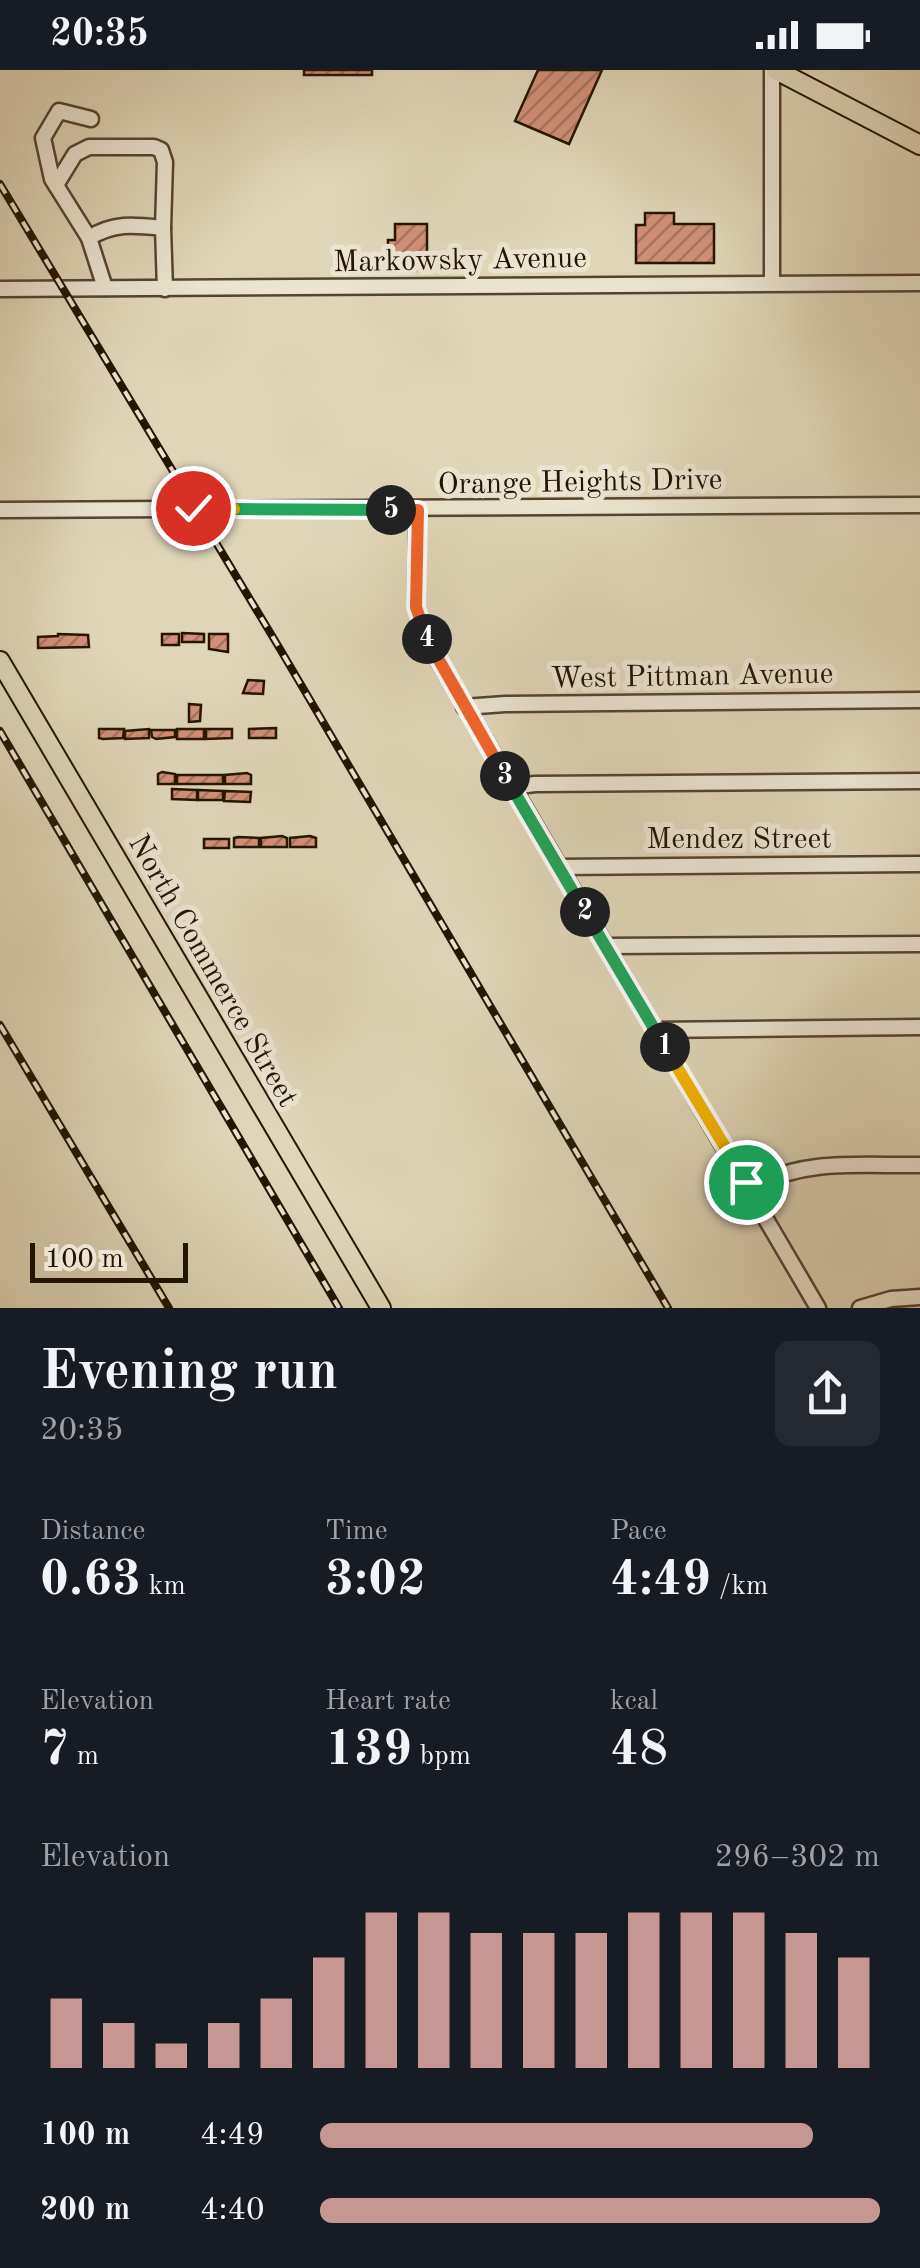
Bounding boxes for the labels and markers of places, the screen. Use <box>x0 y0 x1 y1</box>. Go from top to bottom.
pin <box>151 466 236 551</box>
pin: 5 <box>366 485 416 535</box>
pin: 4 <box>402 614 452 664</box>
pin: 3 <box>480 751 530 801</box>
pin: 2 <box>560 887 610 937</box>
pin: 1 <box>640 1022 690 1072</box>
pin <box>704 1140 789 1225</box>

